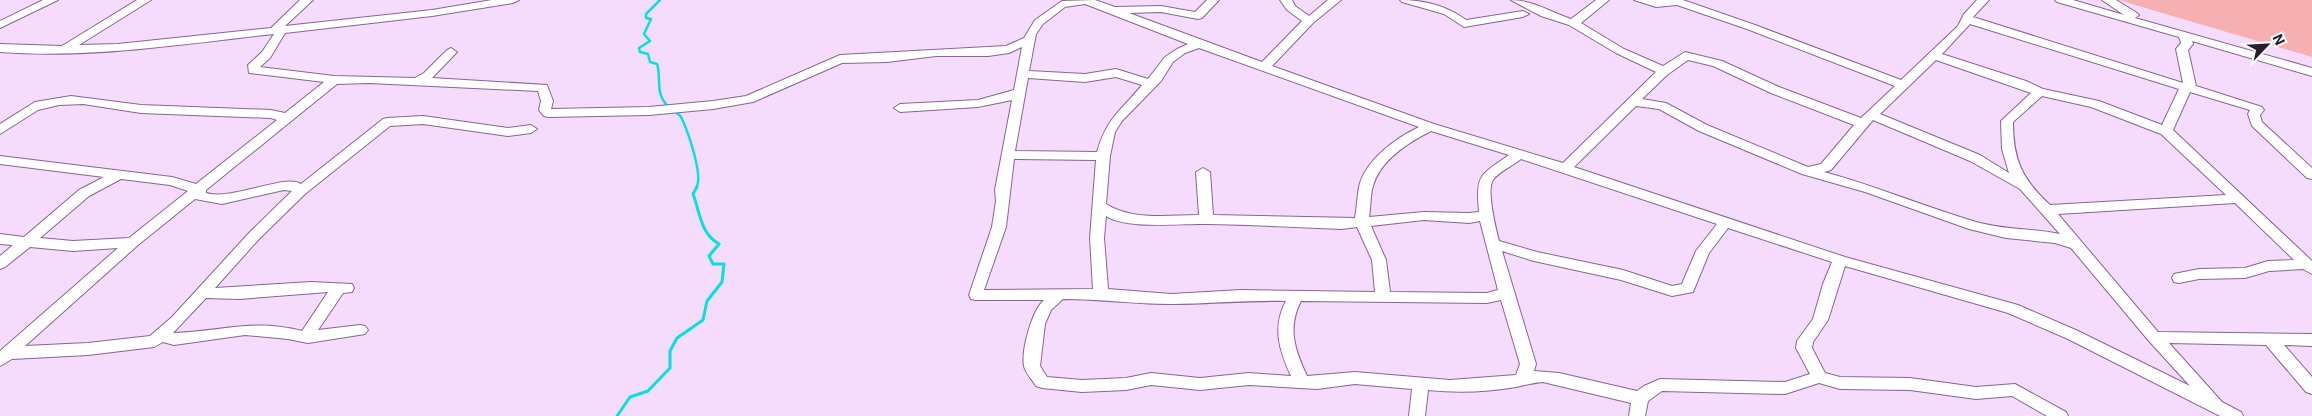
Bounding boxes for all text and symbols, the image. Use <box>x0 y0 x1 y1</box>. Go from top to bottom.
north arrow <box>2242 20 2292 70</box>
text: N <box>2269 32 2288 47</box>

